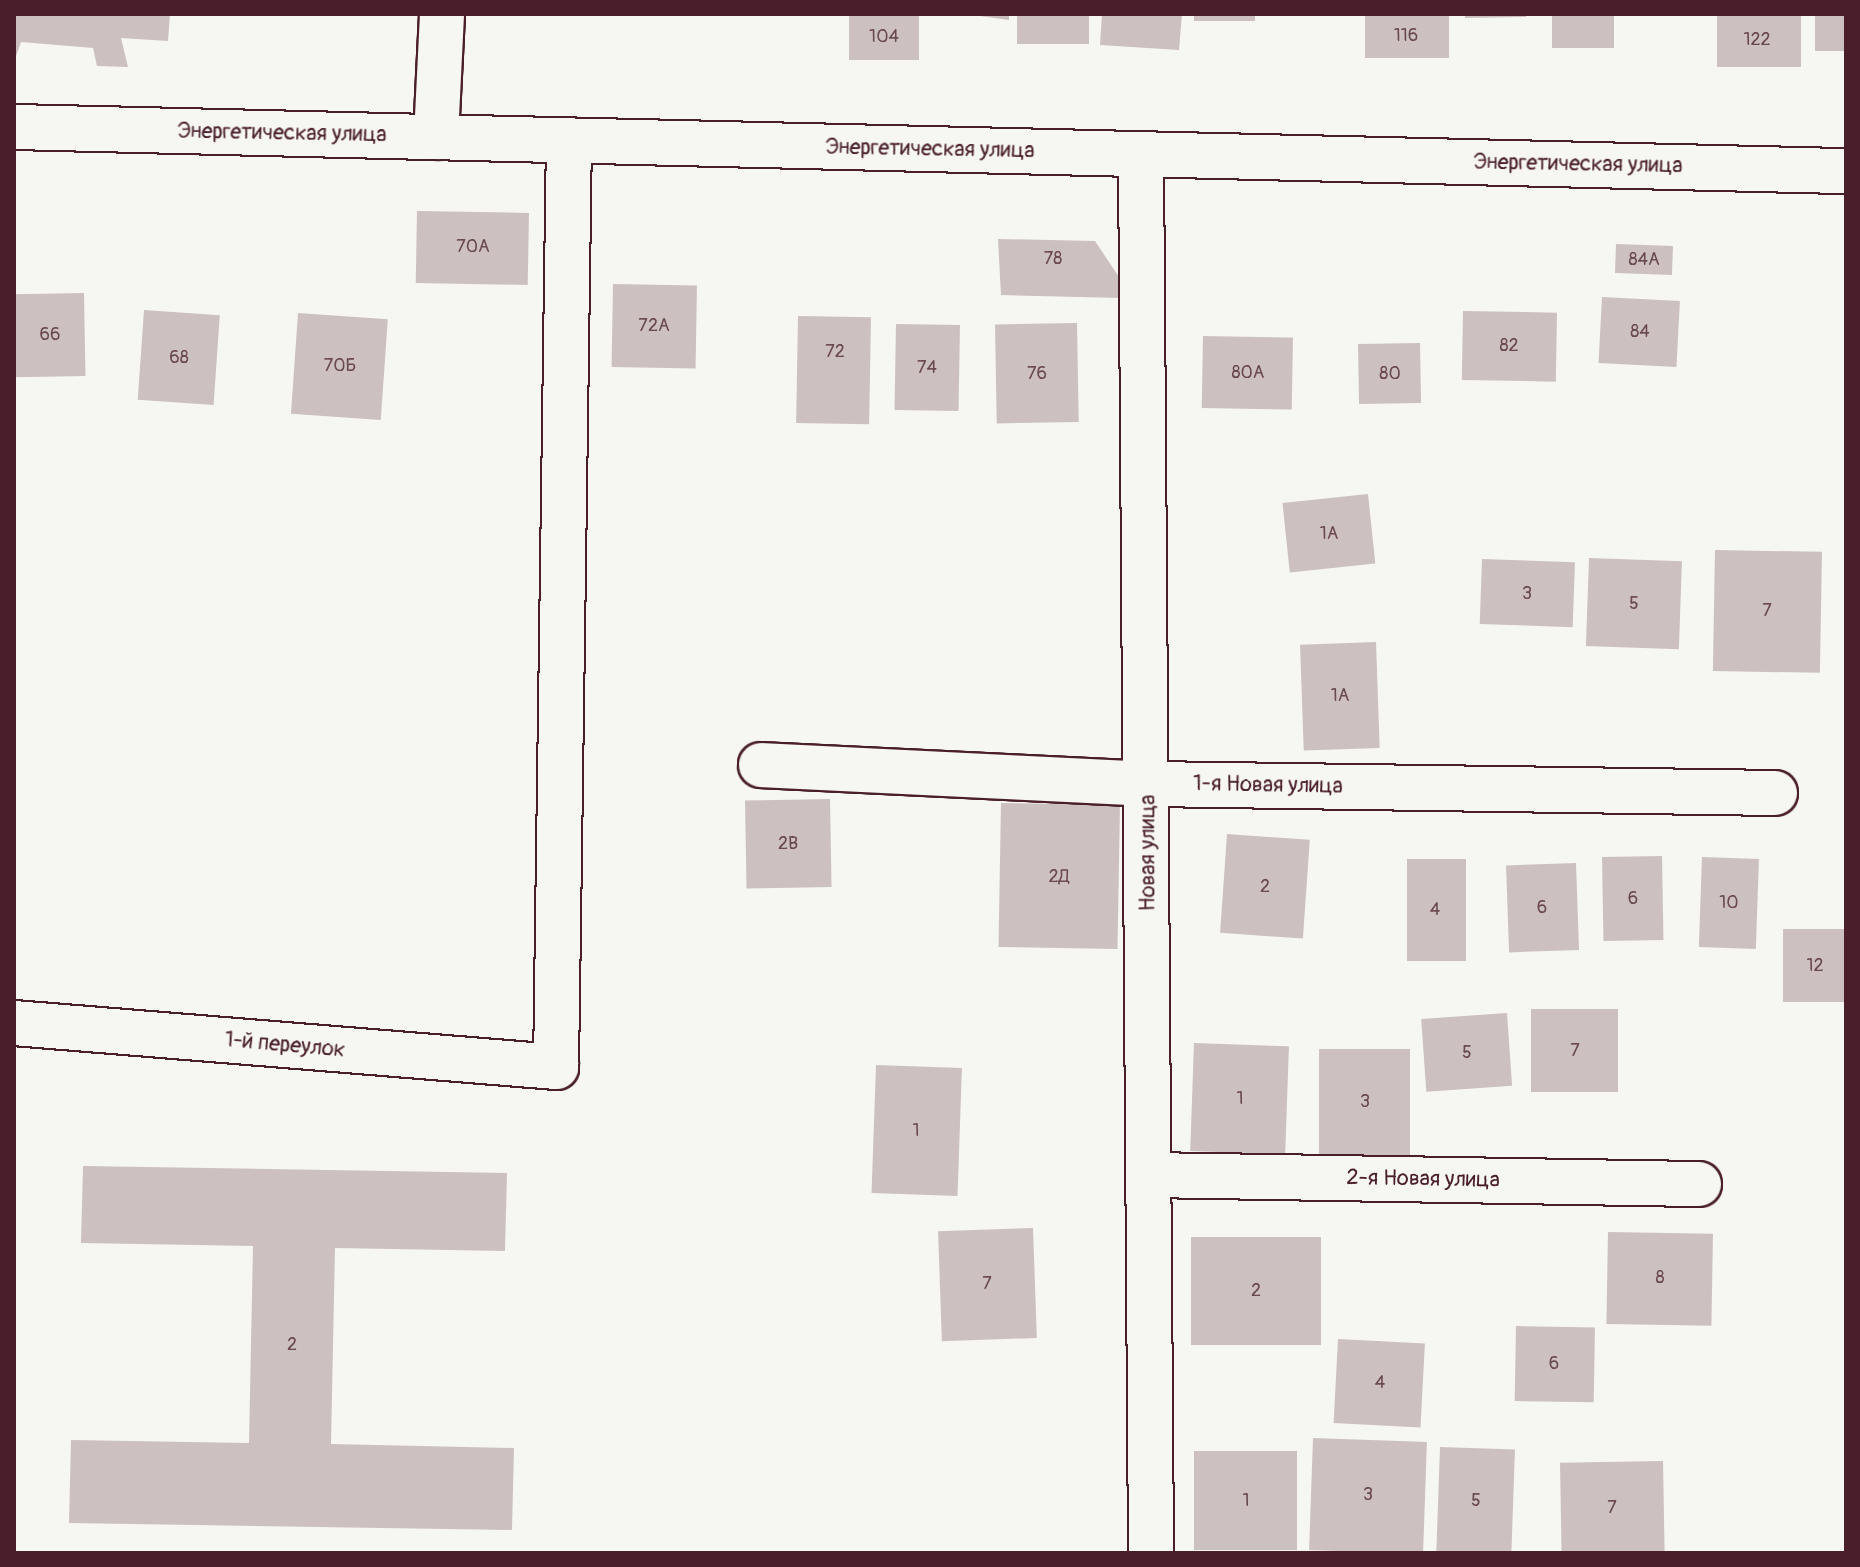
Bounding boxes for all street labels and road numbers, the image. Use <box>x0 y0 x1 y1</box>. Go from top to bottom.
street label: Энергетическая улица <box>177 118 387 148</box>
street label: Энергетическая улица <box>825 134 1035 164</box>
street label: Энергетическая улица <box>1473 149 1683 179</box>
street label: 1-я Новая улица <box>1193 770 1343 800</box>
street label: Новая улица <box>1135 795 1161 911</box>
street label: 1-й переулок <box>224 1027 346 1063</box>
street label: 2-я Новая улица <box>1346 1164 1500 1194</box>

